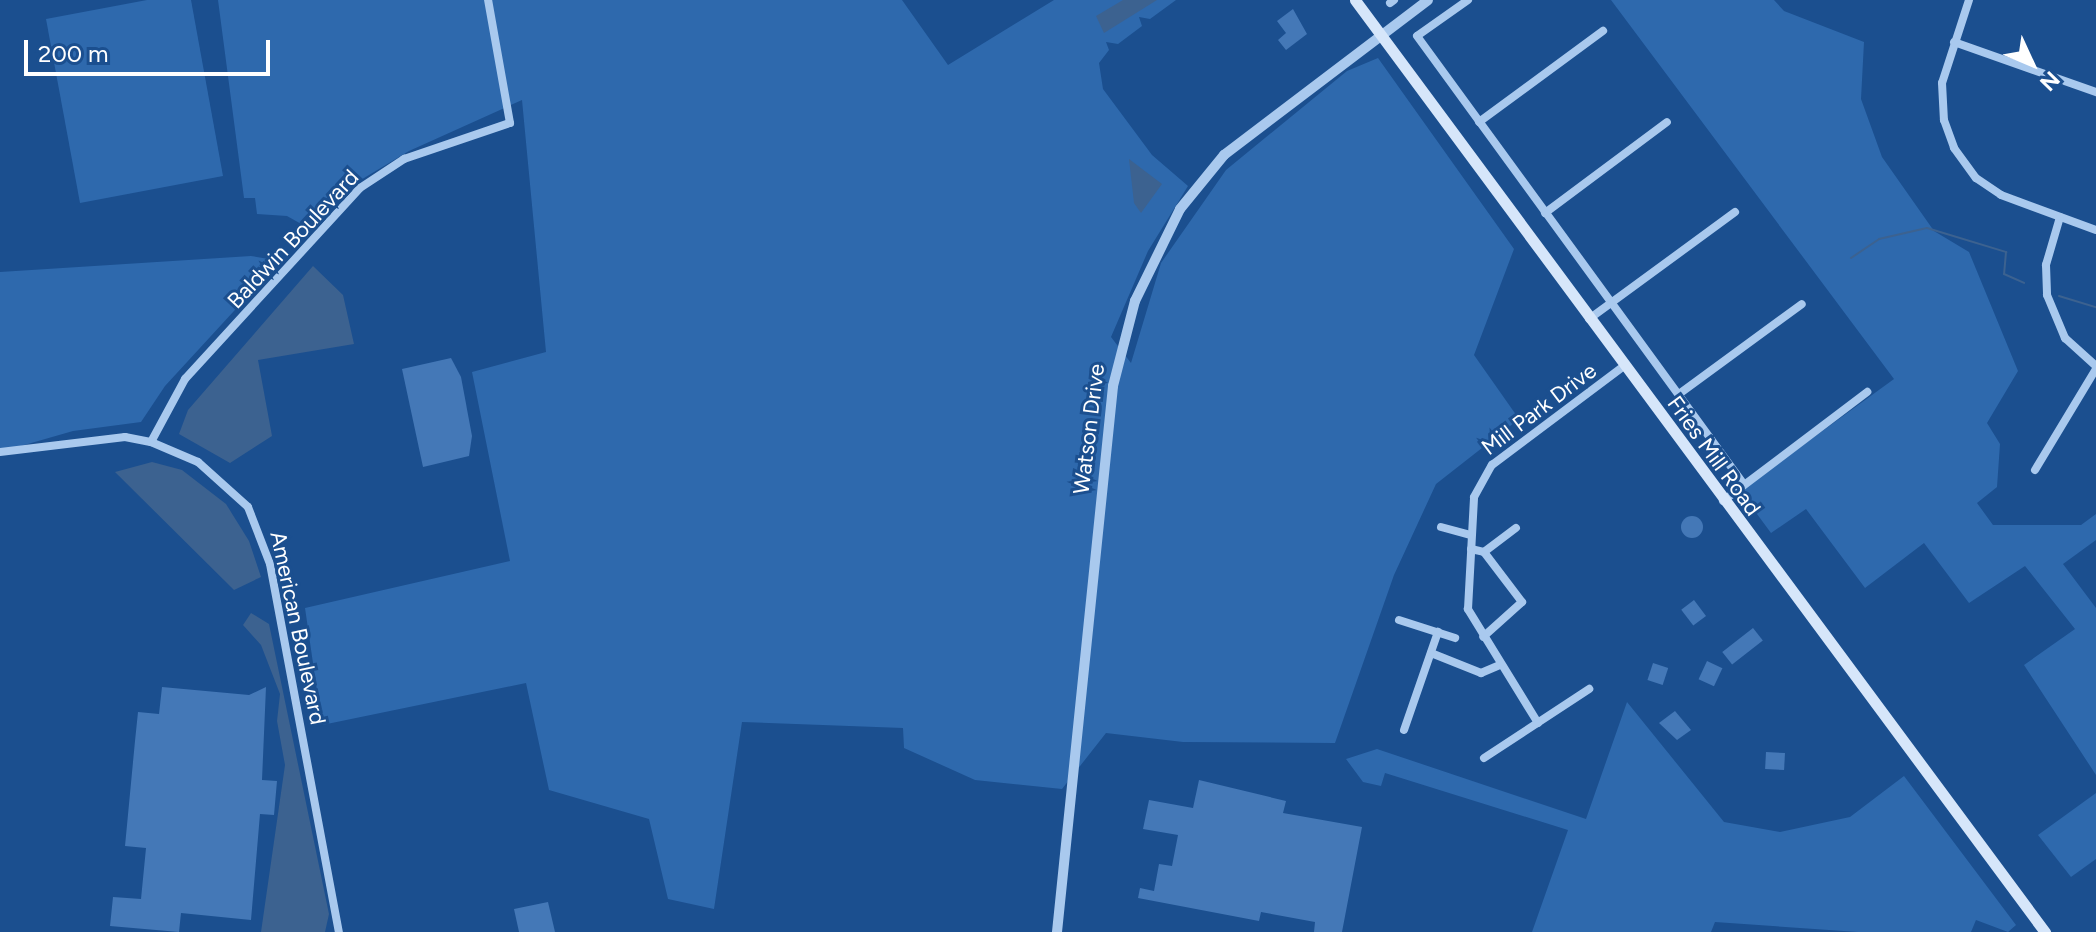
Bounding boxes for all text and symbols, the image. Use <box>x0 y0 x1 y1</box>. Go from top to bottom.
scale bar <box>28 24 274 74</box>
north arrow <box>1992 24 2072 104</box>
text: 200 m <box>38 39 109 68</box>
text: N <box>2034 66 2065 97</box>
street label: Baldwin Boulevard <box>222 164 364 314</box>
street label: Mill Park Drive <box>1476 357 1602 461</box>
street label: Watson Drive <box>1068 362 1110 496</box>
street label: Fries Mill Road <box>1662 391 1766 521</box>
street label: American Boulevard <box>265 529 331 727</box>

